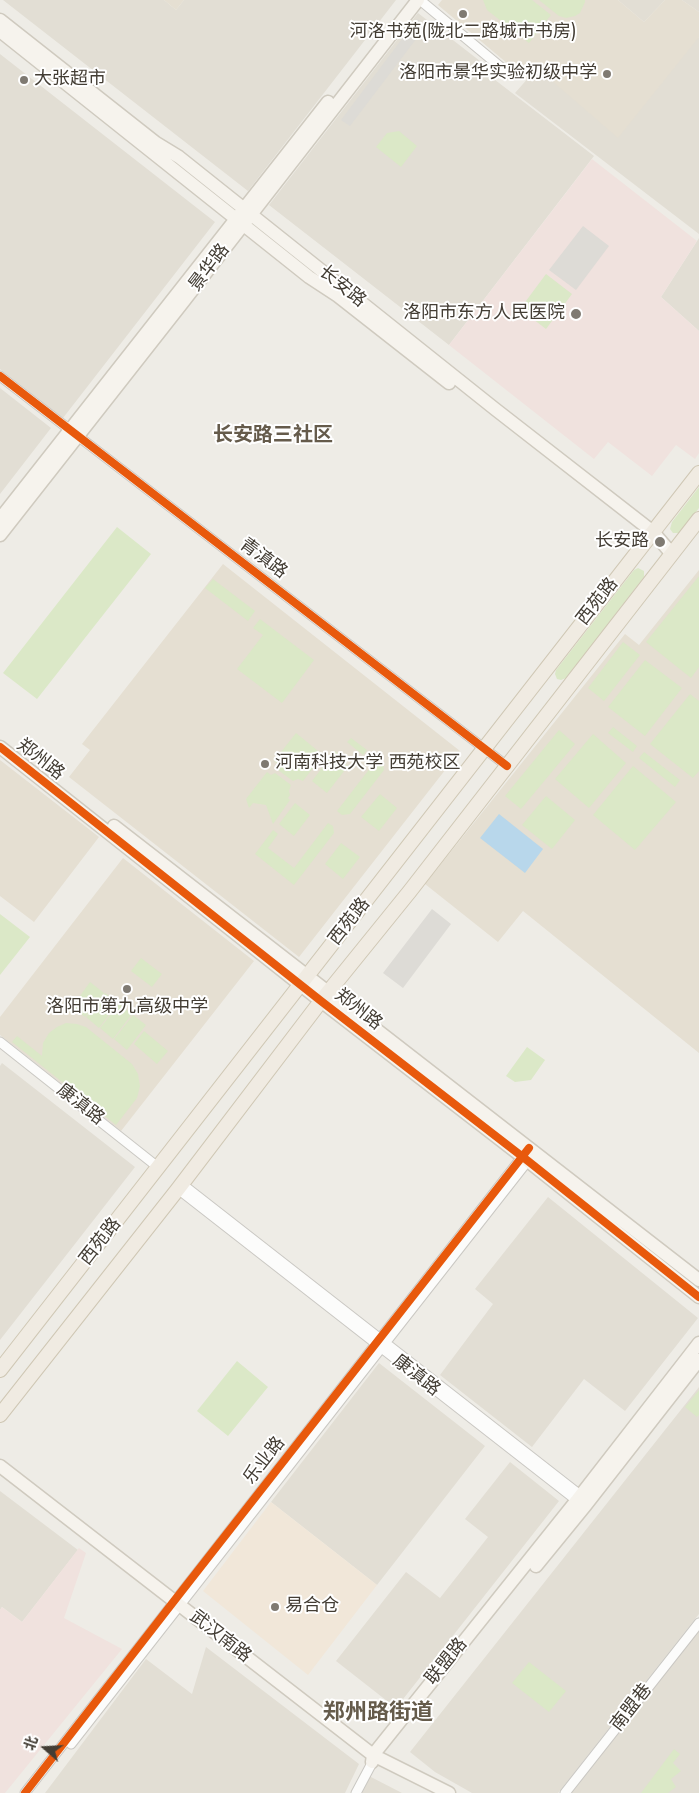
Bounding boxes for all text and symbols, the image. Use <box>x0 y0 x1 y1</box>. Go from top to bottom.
marker: 河洛书苑(陇北二路城市书房) <box>457 8 469 20</box>
place label: 河洛书苑(陇北二路城市书房) <box>349 22 577 44</box>
place label: 洛阳市景华实验初级中学 <box>399 63 597 85</box>
marker: 洛阳市景华实验初级中学 <box>601 68 613 80</box>
place label: 大张超市 <box>34 69 106 91</box>
marker: 大张超市 <box>18 74 30 86</box>
street label: 景华路 <box>185 240 235 296</box>
street label: 长安路 <box>314 262 370 312</box>
place label: 洛阳市东方人民医院 <box>403 303 565 325</box>
marker: 洛阳市东方人民医院 <box>569 307 583 321</box>
district label: 长安路三社区 <box>213 424 333 448</box>
place label: 长安路 <box>595 531 649 553</box>
street label: 青滇路 <box>235 534 291 584</box>
marker: 长安路 <box>653 535 667 549</box>
street label: 西苑路 <box>573 574 623 630</box>
street label: 郑州路 <box>12 735 68 785</box>
place label: 河南科技大学 西苑校区 <box>275 753 460 775</box>
marker: 河南科技大学 西苑校区 <box>259 758 271 770</box>
street label: 西苑路 <box>325 894 375 950</box>
marker: 洛阳市第九高级中学 <box>121 983 133 995</box>
street label: 郑州路 <box>330 985 386 1035</box>
place label: 洛阳市第九高级中学 <box>46 997 208 1019</box>
street label: 康滇路 <box>52 1080 108 1130</box>
street label: 西苑路 <box>76 1214 126 1270</box>
street label: 康滇路 <box>388 1351 444 1401</box>
street label: 乐业路 <box>240 1433 290 1489</box>
place label: 易合仓 <box>285 1596 339 1618</box>
marker: 易合仓 <box>269 1601 281 1613</box>
street label: 武汉南路 <box>185 1606 255 1668</box>
street label: 联盟路 <box>422 1634 472 1690</box>
street label: 南盟巷 <box>607 1680 657 1736</box>
district label: 郑州路街道 <box>323 1701 433 1727</box>
north arrow <box>20 1723 70 1773</box>
text: 北 <box>19 1733 43 1753</box>

